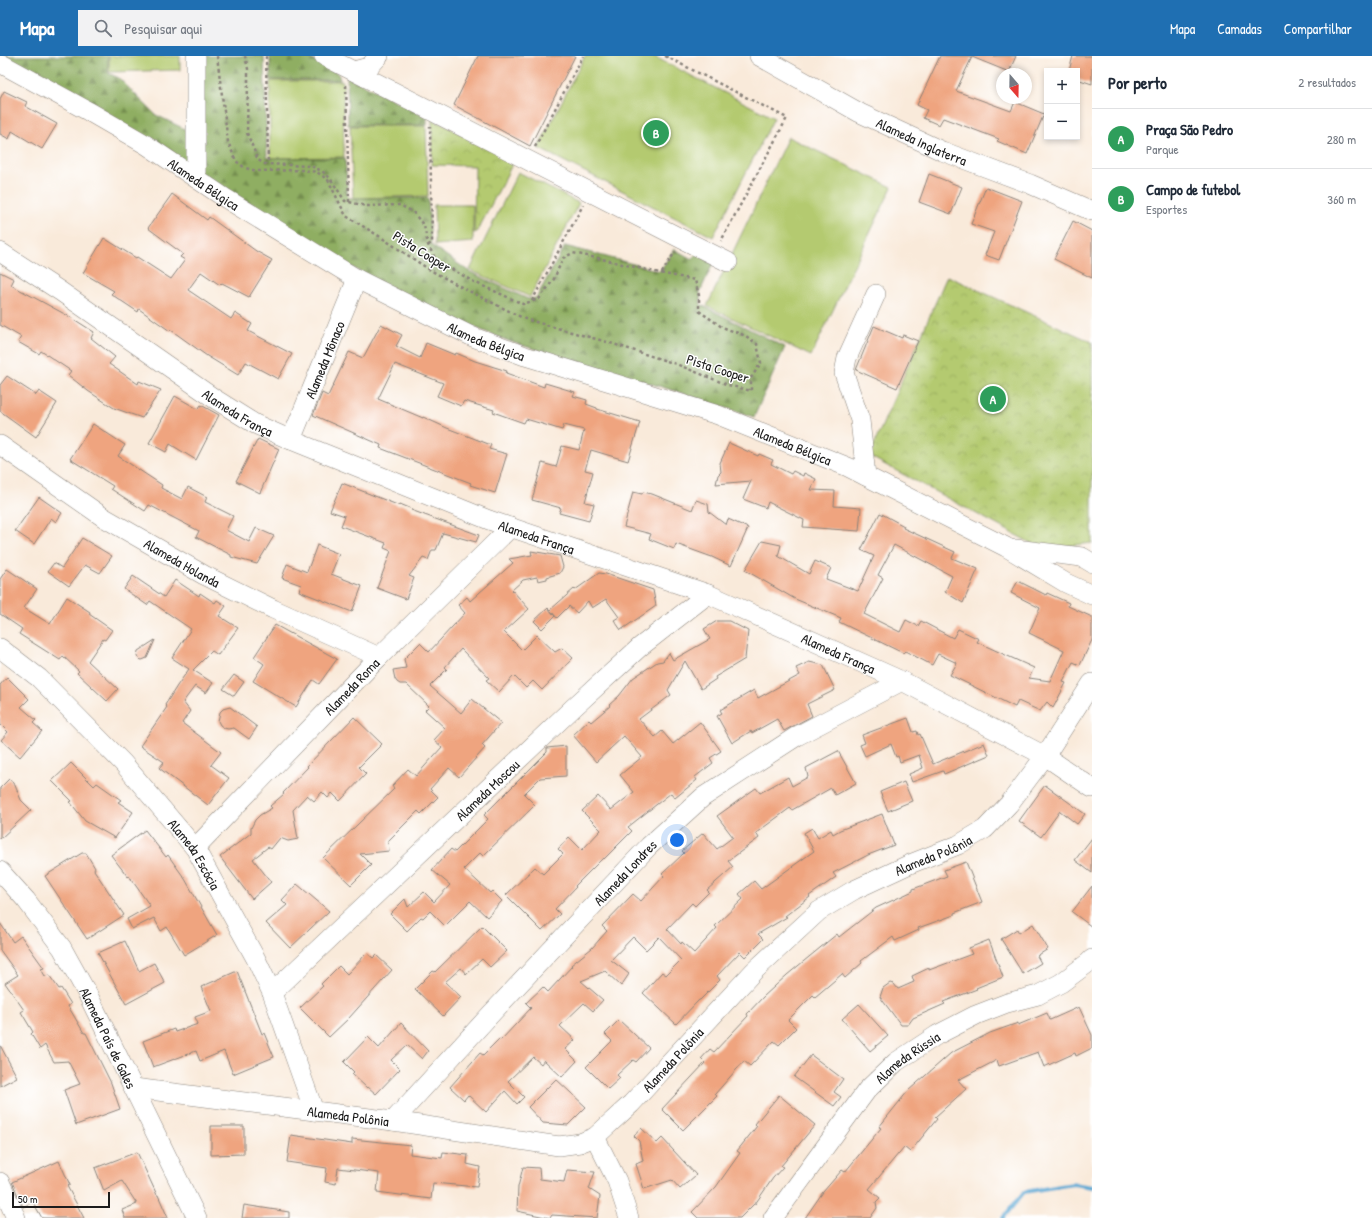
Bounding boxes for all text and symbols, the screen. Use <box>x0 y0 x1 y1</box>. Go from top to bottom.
search box <box>78 10 358 46</box>
text: Mapa <box>20 15 54 41</box>
icon: search <box>92 17 114 39</box>
text: Pesquisar aqui <box>124 18 203 39</box>
text: Mapa <box>1170 19 1195 38</box>
text: Camadas <box>1217 19 1262 38</box>
text: Compartilhar <box>1284 19 1352 38</box>
north arrow <box>996 68 1032 104</box>
map controls <box>1044 68 1080 140</box>
button: + <box>1044 68 1080 104</box>
text: Por perto <box>1108 71 1167 94</box>
text: 2 resultados <box>1298 73 1356 91</box>
button: − <box>1044 104 1080 140</box>
street label: Alameda Inglaterra <box>874 113 970 169</box>
pin: B <box>643 118 669 148</box>
text: Praça São Pedro <box>1146 119 1233 140</box>
text: A <box>1118 130 1124 148</box>
text: 280 m <box>1327 130 1356 148</box>
text: Parque <box>1146 140 1179 158</box>
street label: Alameda Bélgica <box>164 153 244 214</box>
text: Campo de futebol <box>1146 179 1240 200</box>
text: B <box>1118 190 1124 208</box>
text: 360 m <box>1327 190 1356 208</box>
text: Esportes <box>1146 200 1187 218</box>
street label: Pista Cooper <box>389 226 455 277</box>
street label: Alameda Bélgica <box>444 316 528 365</box>
street label: Alameda Mônaco <box>300 317 349 401</box>
street label: Pista Cooper <box>684 349 752 388</box>
street label: Alameda França <box>199 384 276 441</box>
pin: A <box>980 384 1006 414</box>
street label: Alameda Bélgica <box>751 421 835 469</box>
street label: Alameda França <box>496 515 578 558</box>
street label: Alameda Holanda <box>141 533 224 591</box>
street label: Alameda França <box>799 628 879 678</box>
street label: Alameda Roma <box>319 653 383 719</box>
street label: Alameda Moscou <box>451 754 523 824</box>
street label: Alameda Escócia <box>164 814 226 893</box>
street label: Alameda Polônia <box>891 829 975 880</box>
your location <box>667 830 687 850</box>
street label: Alameda Londres <box>589 835 660 909</box>
street label: Alameda País de Gales <box>76 983 142 1091</box>
street label: Alameda Polônia <box>637 1022 708 1096</box>
street label: Alameda Rússia <box>870 1026 944 1087</box>
street label: Alameda Polônia <box>306 1101 391 1130</box>
scale bar <box>12 1190 110 1209</box>
text: 50 m <box>18 1192 38 1206</box>

